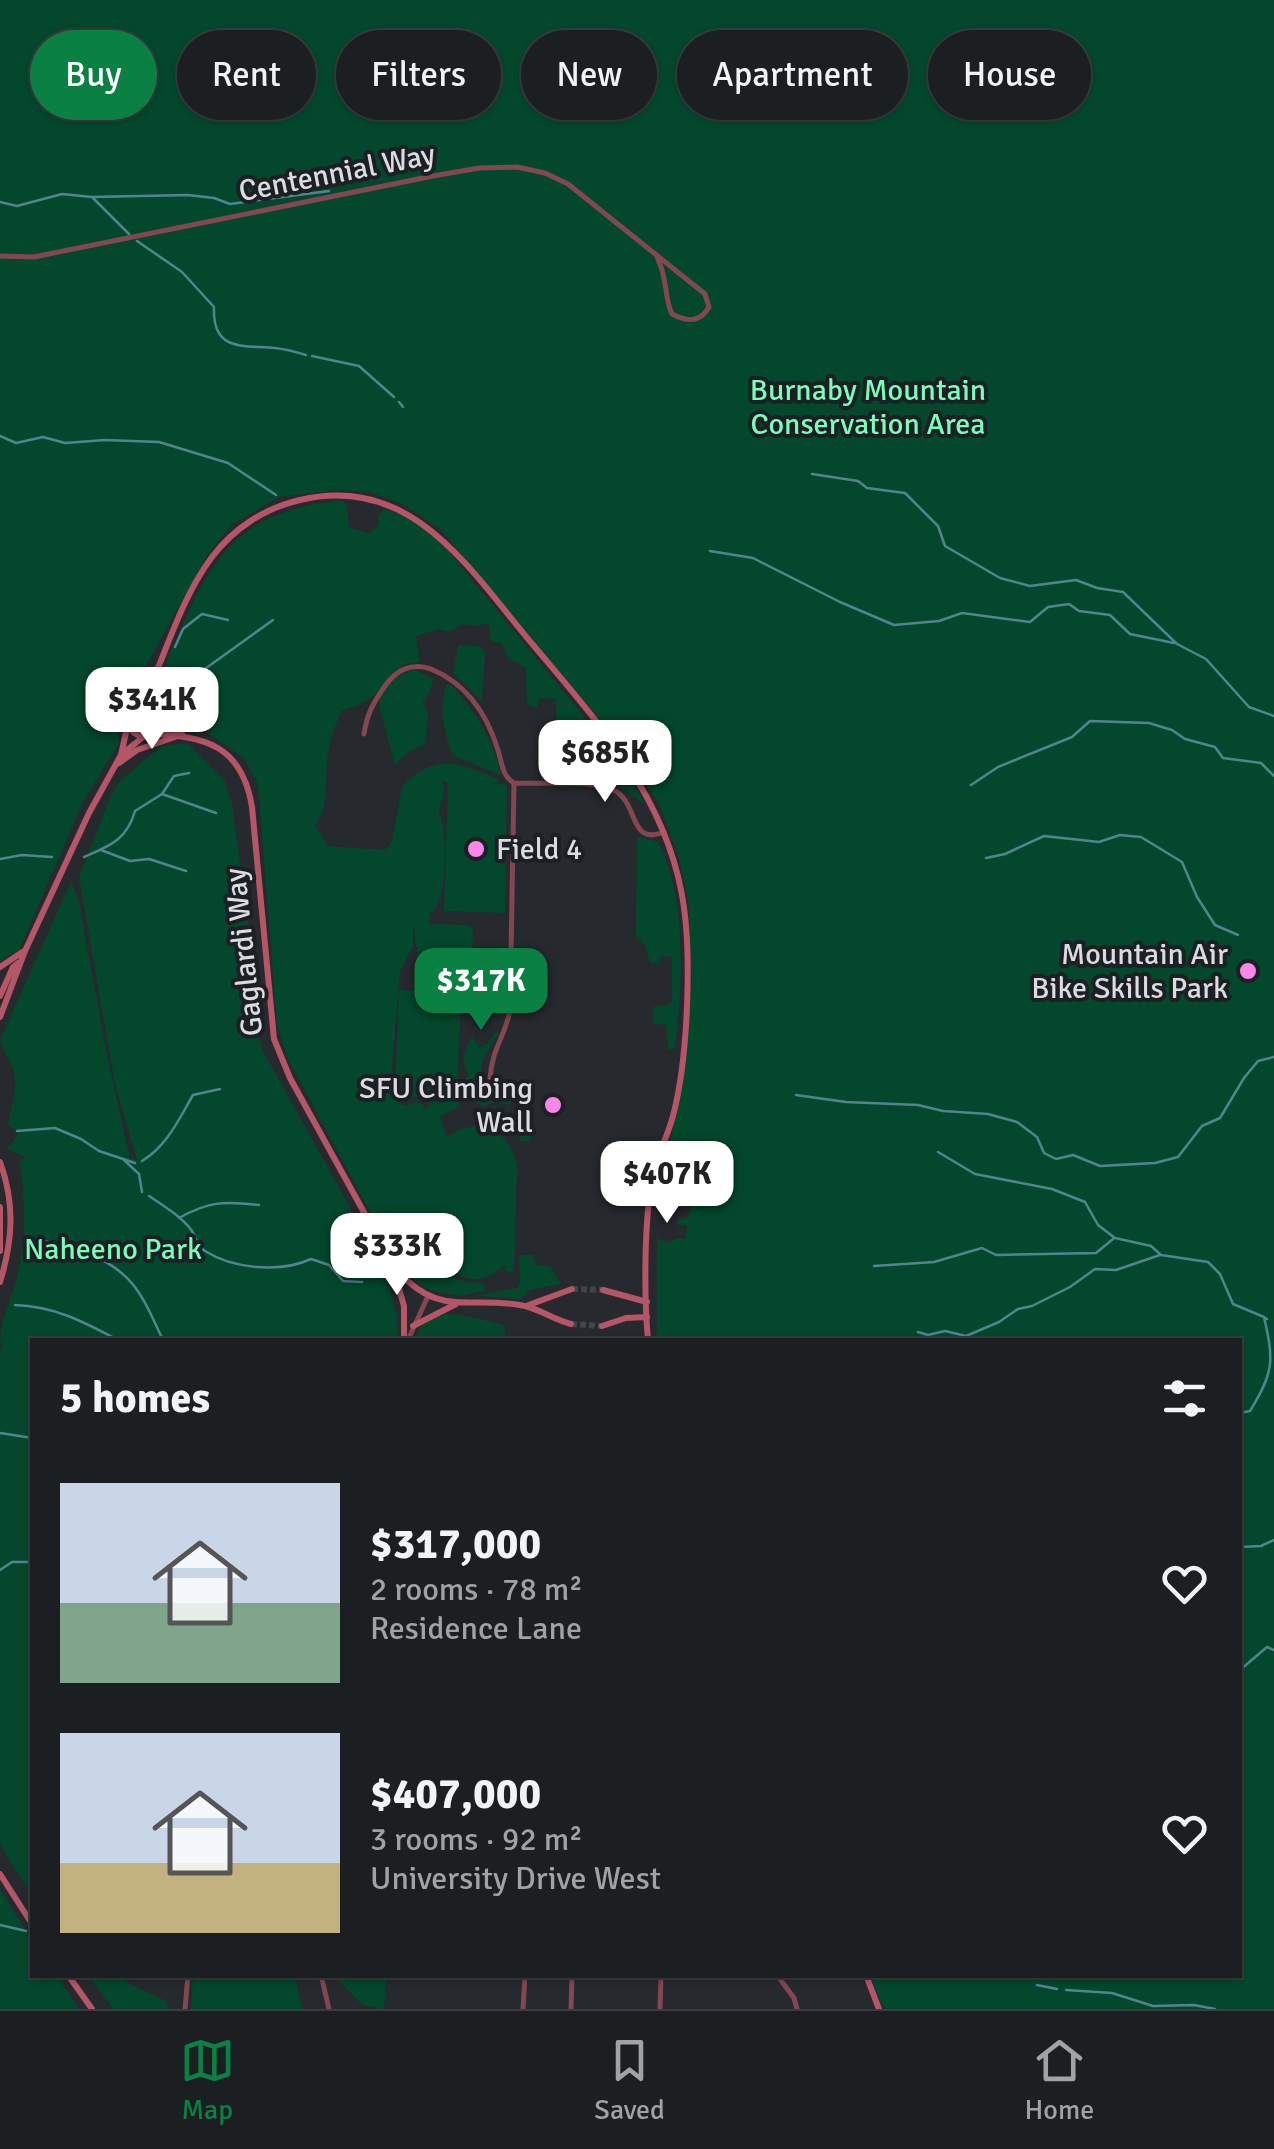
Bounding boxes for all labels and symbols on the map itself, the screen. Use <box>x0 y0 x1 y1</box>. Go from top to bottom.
street label: Centennial Way <box>236 136 438 210</box>
park label: Burnaby Mountain Conservation Area <box>750 372 986 443</box>
pin: $341K <box>82 667 222 752</box>
pin: $685K <box>535 720 675 805</box>
place label: Field 4 <box>496 831 582 868</box>
marker: Field 4 <box>465 838 487 860</box>
street label: Gaglardi Way <box>217 866 271 1038</box>
place label: Mountain Air Bike Skills Park <box>1031 936 1228 1007</box>
pin: $317K <box>411 948 551 1033</box>
marker: Mountain Air Bike Skills Park <box>1237 960 1259 982</box>
place label: SFU Climbing Wall <box>359 1070 533 1141</box>
marker: SFU Climbing Wall <box>542 1094 564 1116</box>
pin: $407K <box>597 1141 737 1226</box>
pin: $333K <box>327 1213 467 1298</box>
park label: Naheeno Park <box>24 1231 202 1268</box>

